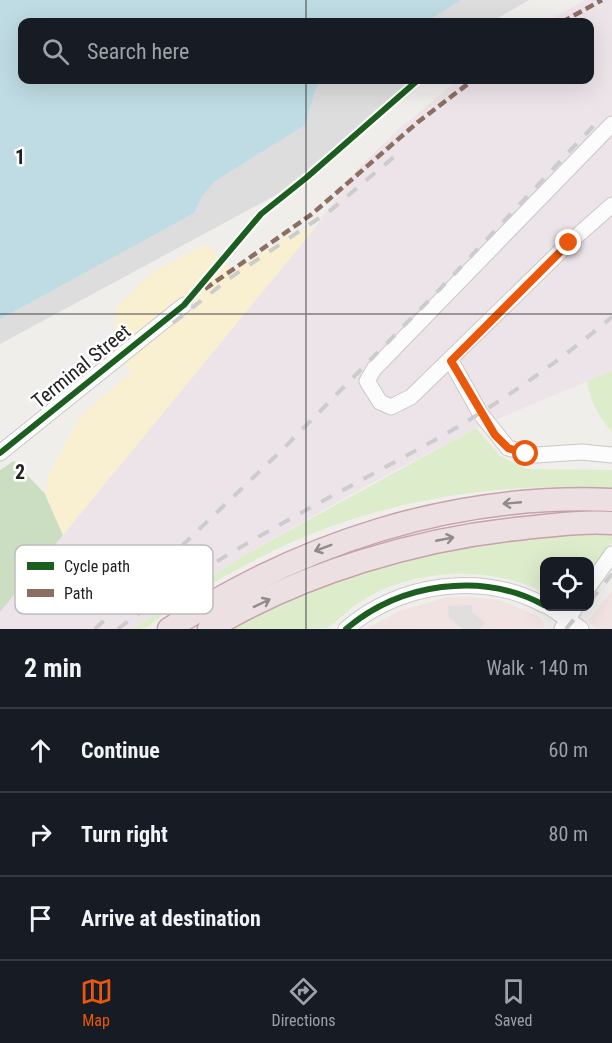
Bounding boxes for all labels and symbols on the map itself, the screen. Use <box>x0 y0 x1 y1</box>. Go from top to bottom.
text: 1 <box>15 145 25 169</box>
route end <box>555 229 581 255</box>
street label: Terminal Street <box>27 319 135 413</box>
route start <box>512 440 538 466</box>
text: 2 <box>15 460 25 484</box>
one-way arrow <box>503 498 523 509</box>
one-way arrow <box>435 533 454 544</box>
one-way arrow <box>314 543 333 554</box>
legend <box>15 545 213 614</box>
text: Cycle path <box>64 557 130 576</box>
text: Path <box>64 584 93 603</box>
one-way arrow <box>252 596 270 608</box>

